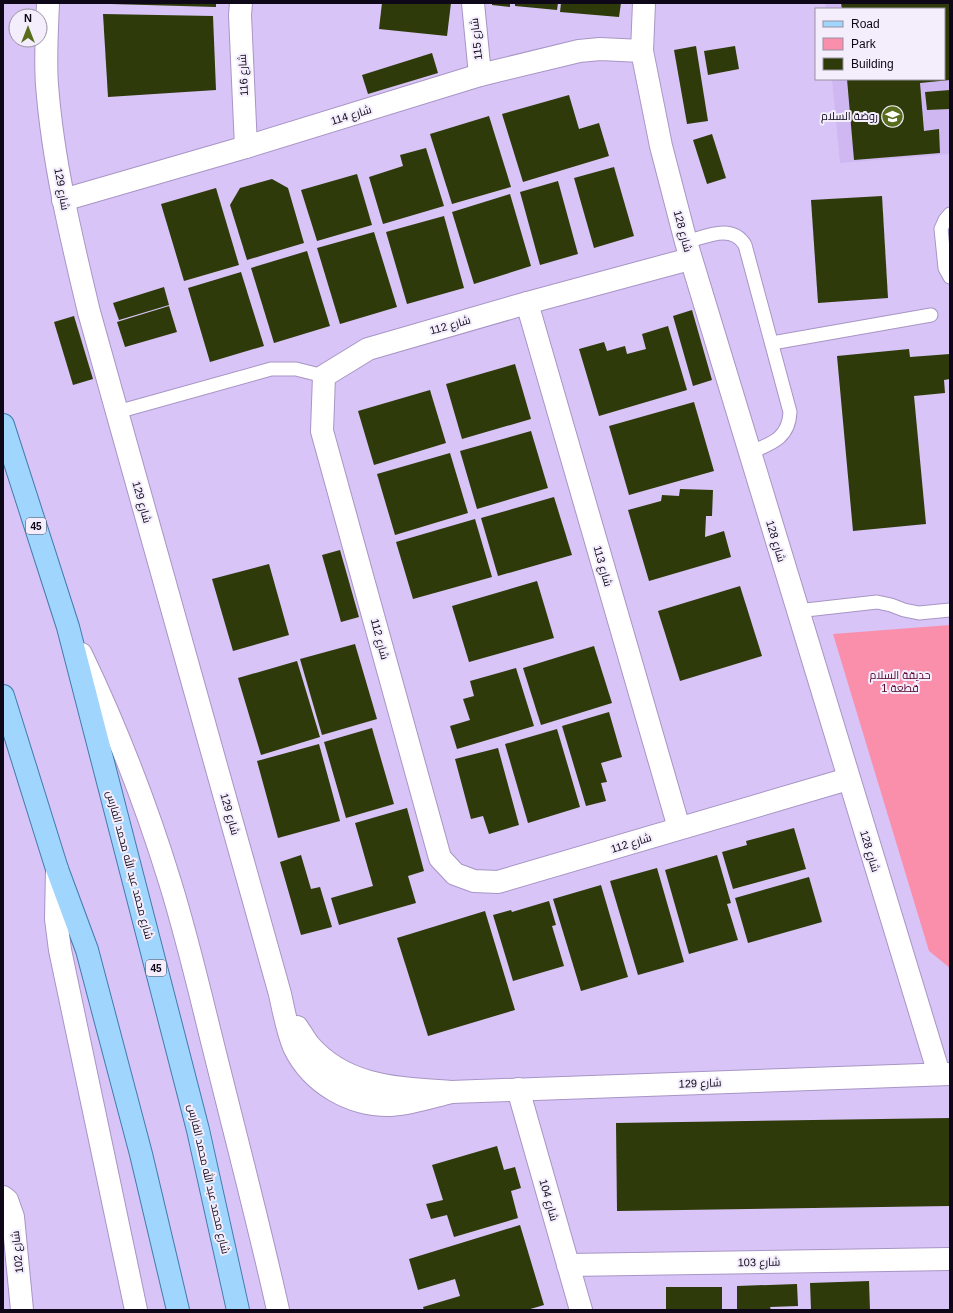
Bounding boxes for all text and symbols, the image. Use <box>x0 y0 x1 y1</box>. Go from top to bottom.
north arrow <box>8 8 48 48</box>
legend <box>815 8 945 80</box>
text: N <box>24 12 32 24</box>
street label: شارع 115 <box>468 17 486 60</box>
text: Road <box>851 17 880 31</box>
text: Park <box>851 37 877 51</box>
street label: شارع 116 <box>236 54 252 96</box>
text: Building <box>851 57 894 71</box>
street label: شارع 114 <box>329 103 373 129</box>
school or university icon: روضة السلام <box>880 103 906 129</box>
place label: روضة السلام <box>821 110 878 124</box>
street label: شارع 129 <box>50 167 72 211</box>
street label: شارع 128 <box>670 209 694 254</box>
street label: شارع 112 <box>428 313 472 338</box>
street label: شارع 129 <box>128 480 154 525</box>
road number: 45 <box>26 518 46 534</box>
street label: شارع 128 <box>762 519 788 564</box>
street label: شارع 113 <box>590 544 615 588</box>
street label: شارع 112 <box>367 617 391 661</box>
park label: حديقة السلام قطعة 1 <box>869 669 931 694</box>
street label: شارع محمد عبد الله محمد الفارس <box>102 789 158 941</box>
street label: شارع 129 <box>216 792 242 837</box>
street label: شارع 128 <box>856 829 882 874</box>
street label: شارع 112 <box>609 831 653 857</box>
road number: 45 <box>146 960 166 976</box>
street label: شارع 129 <box>678 1076 722 1092</box>
street label: شارع محمد عبد الله محمد الفارس <box>184 1103 234 1255</box>
street label: شارع 104 <box>535 1178 561 1223</box>
street label: شارع 102 <box>9 1230 27 1274</box>
street label: شارع 103 <box>738 1256 781 1270</box>

